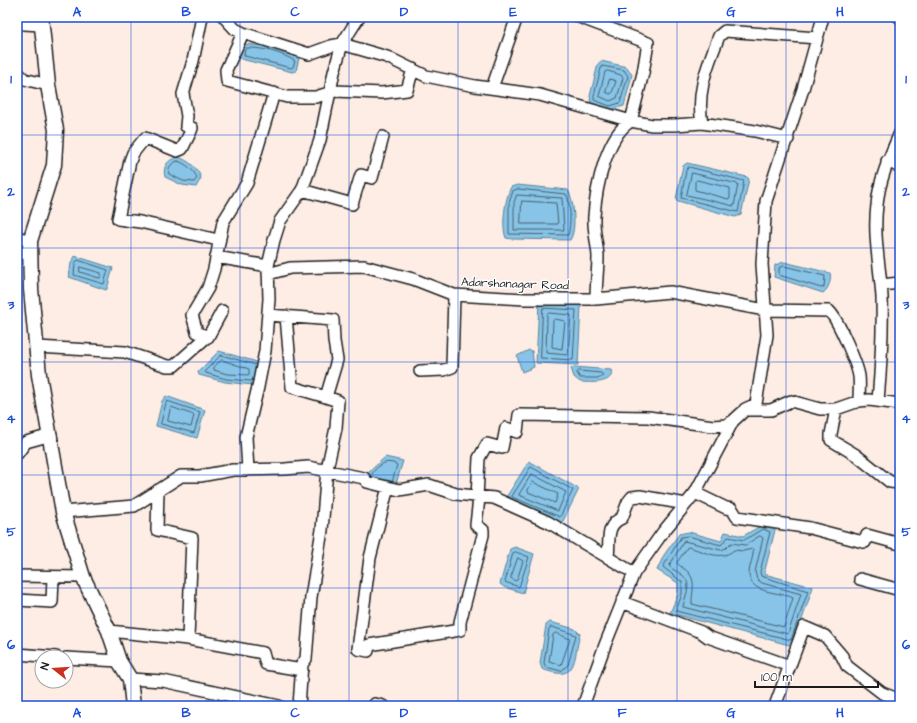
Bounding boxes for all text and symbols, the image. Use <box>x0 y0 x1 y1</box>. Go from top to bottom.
text: A <box>73 3 82 21</box>
text: B <box>181 3 191 21</box>
text: C <box>290 3 300 21</box>
text: D <box>400 3 409 21</box>
text: E <box>509 3 517 21</box>
text: F <box>617 3 627 21</box>
text: G <box>726 3 736 21</box>
text: H <box>836 3 844 21</box>
text: 1 <box>10 70 12 88</box>
text: 1 <box>905 70 907 88</box>
text: 2 <box>6 183 15 201</box>
text: 2 <box>901 183 910 201</box>
street label: Adarshanagar Road <box>461 274 569 295</box>
text: 3 <box>7 296 15 314</box>
text: 3 <box>902 296 910 314</box>
text: 4 <box>7 410 16 428</box>
text: 4 <box>902 410 911 428</box>
text: 5 <box>6 523 16 541</box>
text: 5 <box>901 523 911 541</box>
text: 6 <box>7 636 16 654</box>
text: 6 <box>902 636 911 654</box>
north arrow <box>34 649 74 689</box>
text: N <box>37 661 53 672</box>
scale bar <box>755 663 878 689</box>
text: 100 m <box>761 669 792 686</box>
text: A <box>73 704 82 722</box>
text: B <box>181 704 191 722</box>
text: C <box>290 704 300 722</box>
text: D <box>400 704 409 722</box>
text: E <box>509 704 517 722</box>
text: F <box>617 704 627 722</box>
text: G <box>726 704 736 722</box>
text: H <box>836 704 844 722</box>

